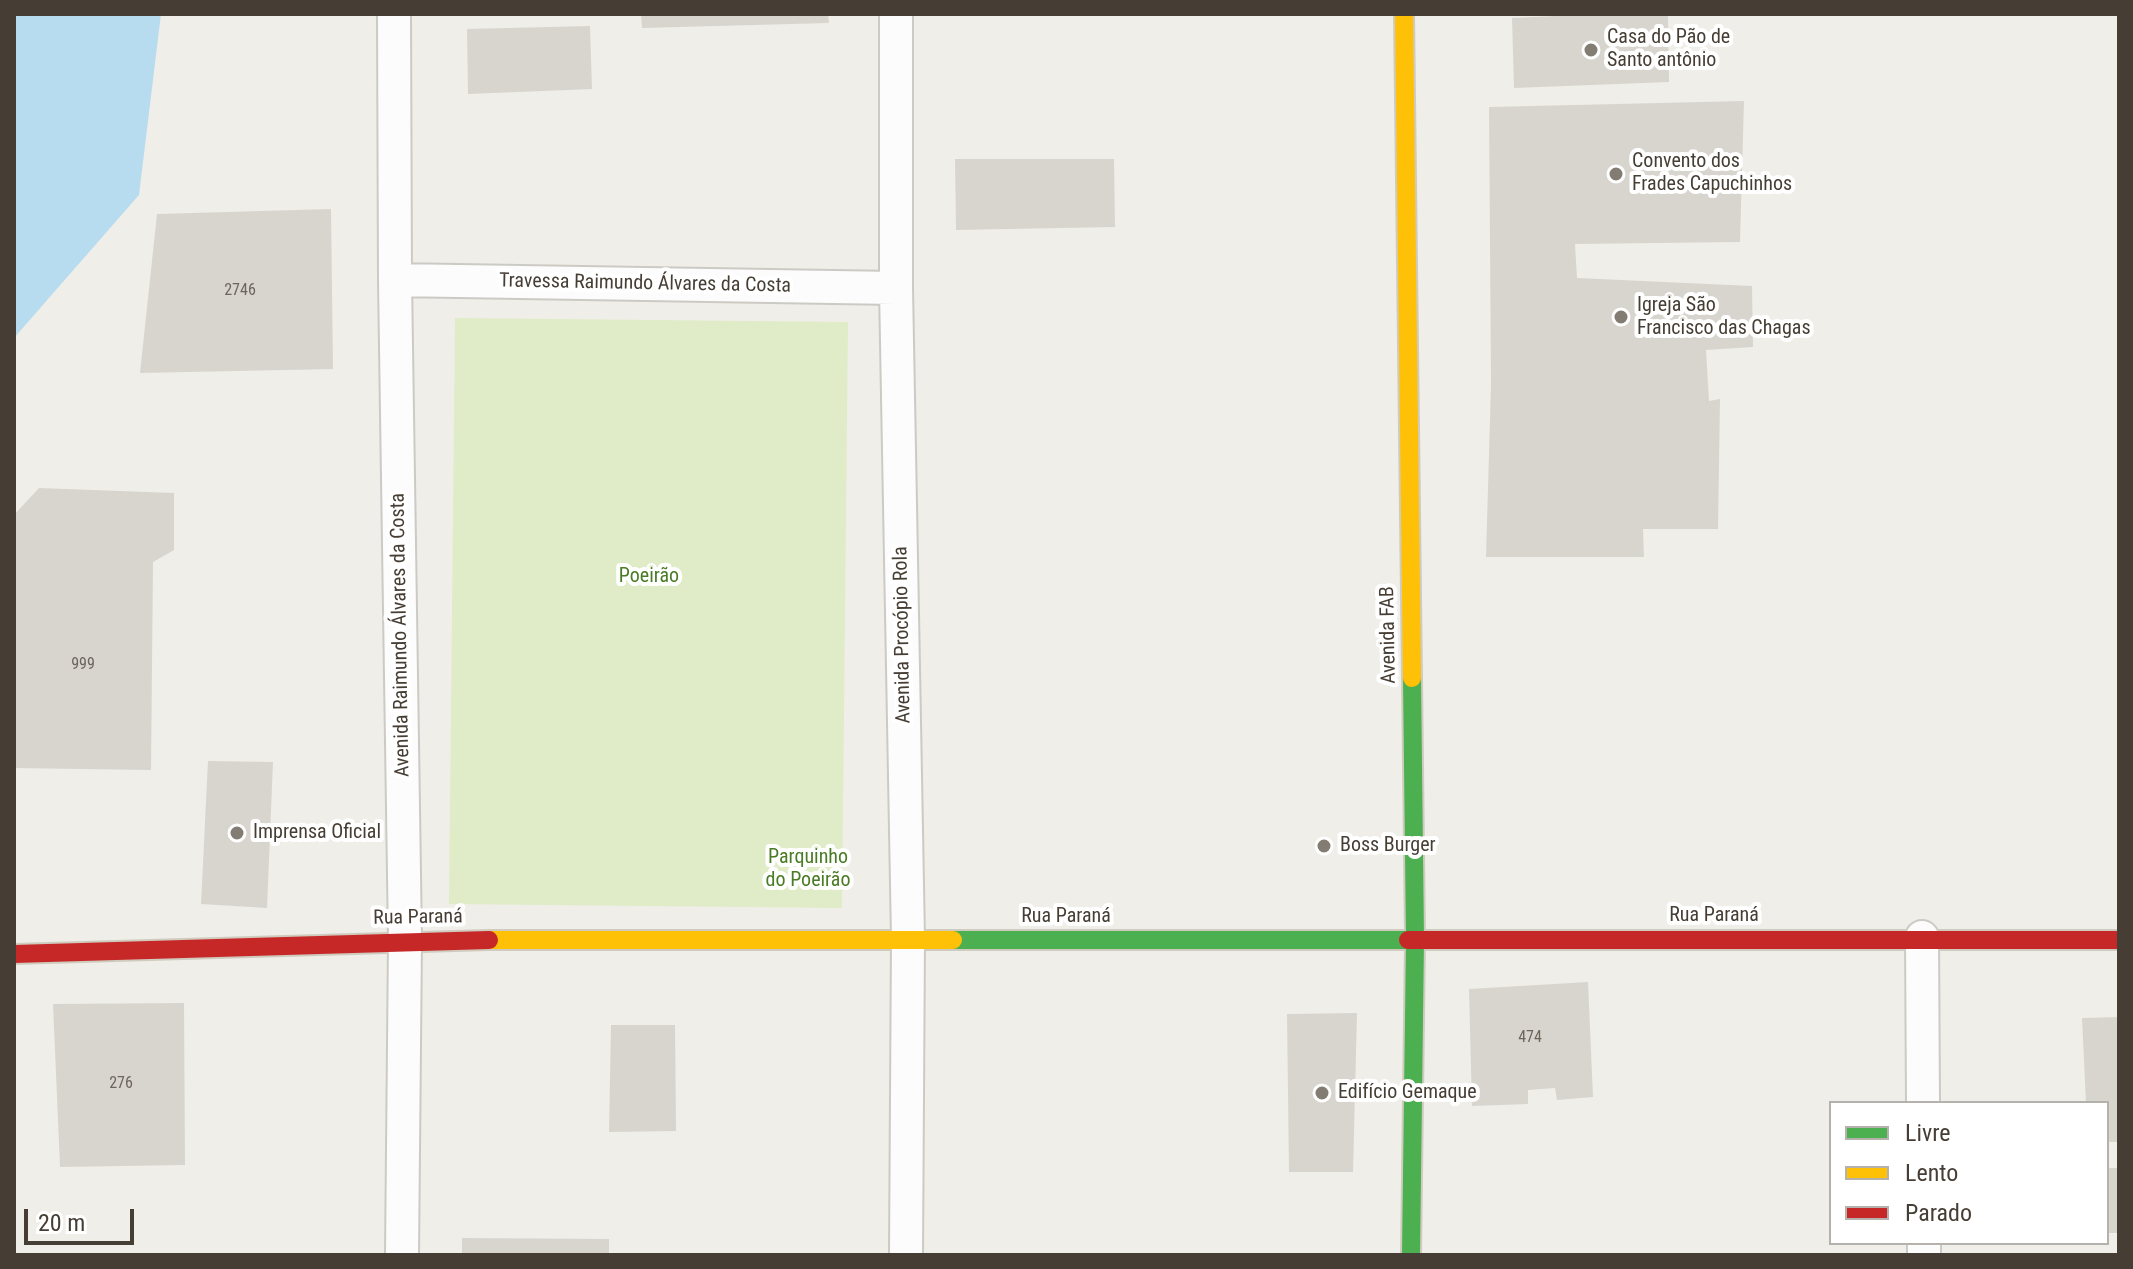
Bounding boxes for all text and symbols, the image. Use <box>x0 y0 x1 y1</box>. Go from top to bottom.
place label: Casa do Pão de Santo antônio <box>1607 26 1730 73</box>
marker: Casa do Pão de Santo antônio <box>1582 41 1600 59</box>
place label: Convento dos Frades Capuchinhos <box>1632 150 1792 197</box>
marker: Convento dos Frades Capuchinhos <box>1607 165 1625 183</box>
street label: Travessa Raimundo Álvares da Costa <box>499 269 791 299</box>
house number: 2746 <box>224 281 256 301</box>
place label: Igreja São Francisco das Chagas <box>1637 294 1811 341</box>
marker: Igreja São Francisco das Chagas <box>1612 308 1630 326</box>
street label: Avenida Raimundo Álvares da Costa <box>387 493 415 777</box>
street label: Avenida Procópio Rola <box>889 546 917 724</box>
park label: Poeirão <box>619 565 679 589</box>
street label: Avenida FAB <box>1376 586 1402 684</box>
house number: 999 <box>71 655 95 675</box>
place label: Imprensa Oficial <box>253 821 381 845</box>
marker: Imprensa Oficial <box>228 824 246 842</box>
place label: Boss Burger <box>1340 834 1436 858</box>
marker: Boss Burger <box>1315 837 1333 855</box>
park label: Parquinho do Poeirão <box>766 846 850 893</box>
street label: Rua Paraná <box>1669 904 1759 928</box>
street label: Rua Paraná <box>373 905 463 931</box>
street label: Rua Paraná <box>1021 905 1111 929</box>
house number: 474 <box>1518 1028 1542 1048</box>
house number: 276 <box>109 1074 133 1094</box>
place label: Edifício Gemaque <box>1338 1081 1477 1105</box>
marker: Edifício Gemaque <box>1313 1084 1331 1102</box>
legend <box>1829 1101 2109 1245</box>
text: Livre <box>1905 1119 1951 1147</box>
text: Lento <box>1905 1159 1958 1187</box>
scale bar <box>28 1193 138 1243</box>
text: Parado <box>1905 1199 1972 1227</box>
text: 20 m <box>38 1209 85 1237</box>

